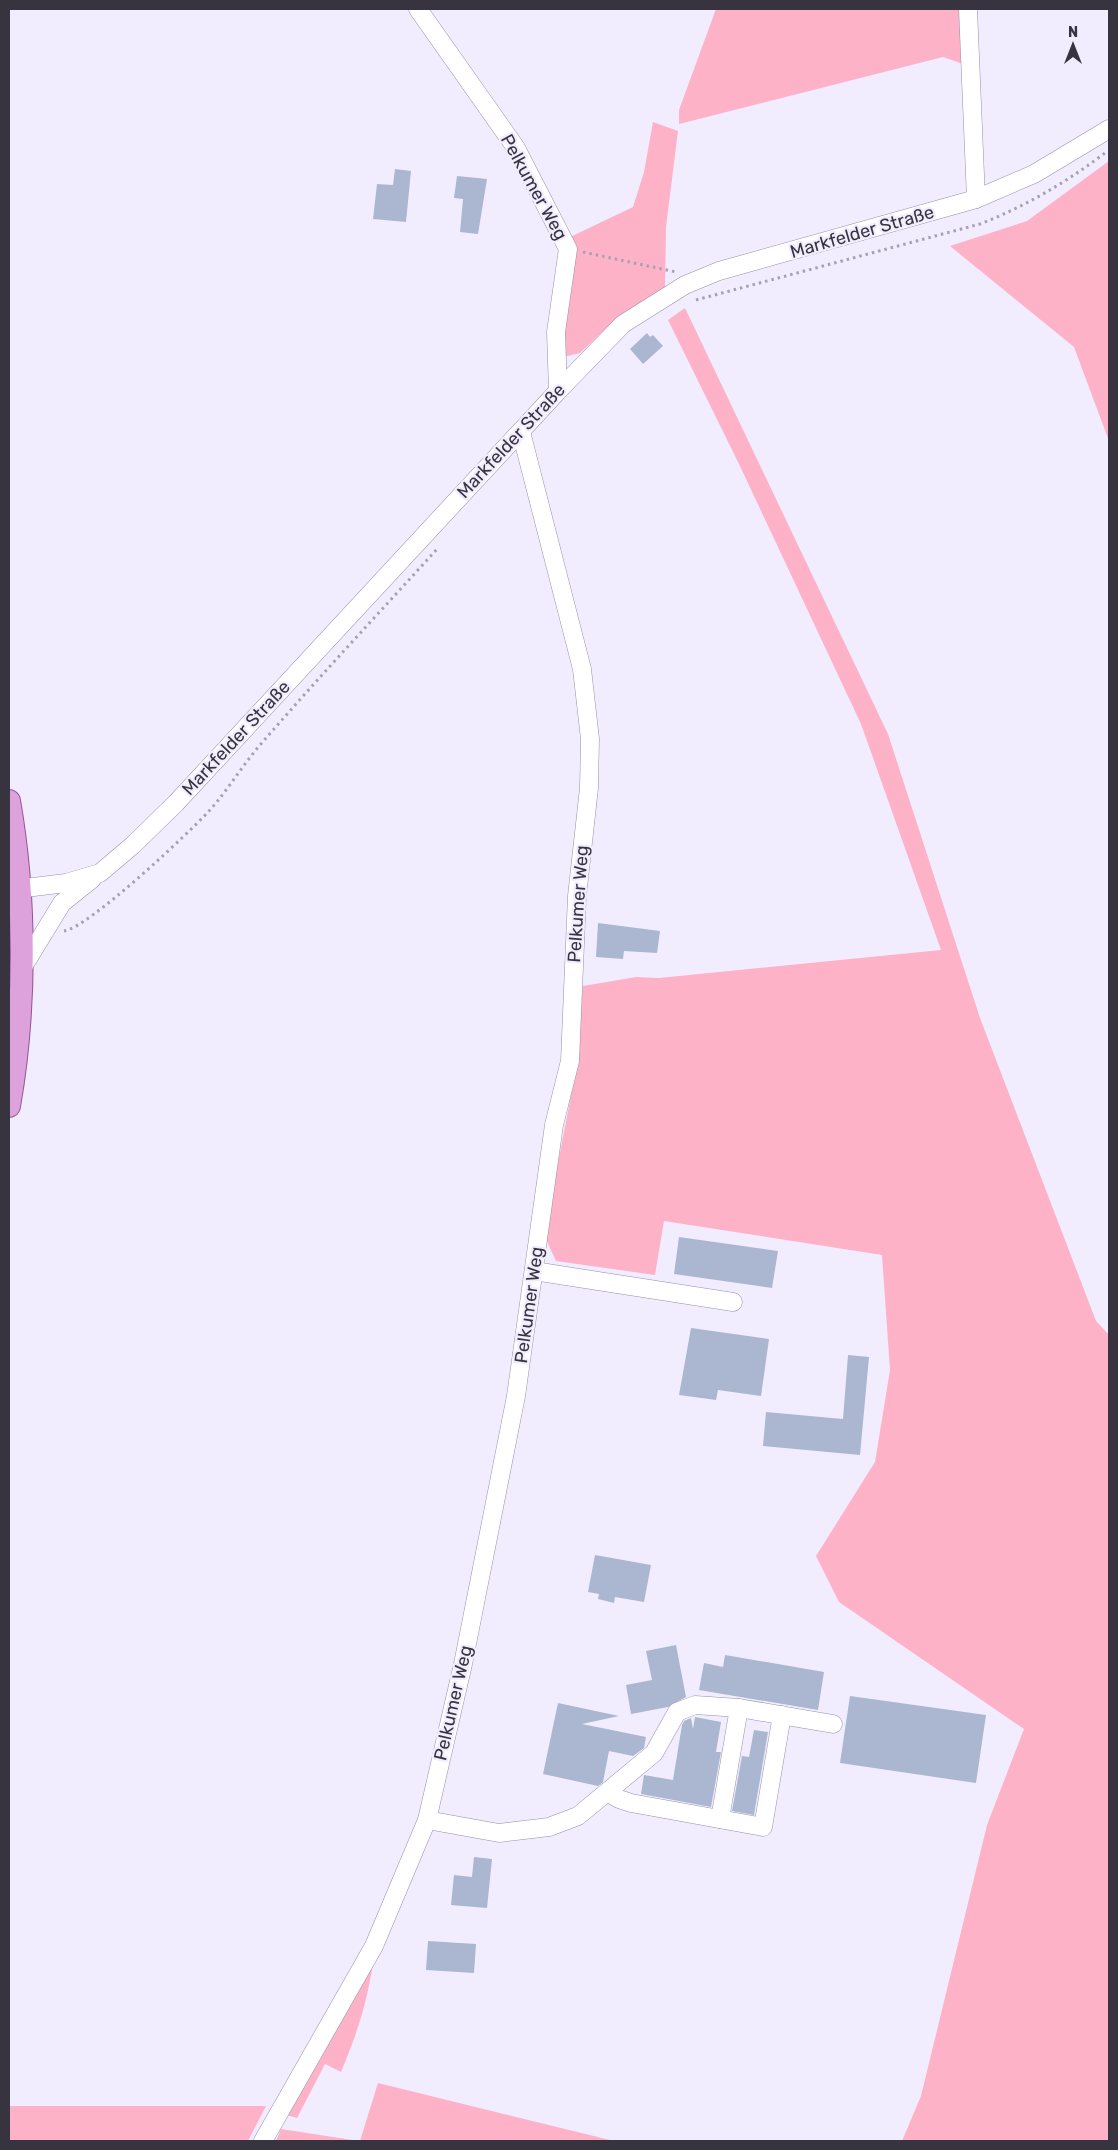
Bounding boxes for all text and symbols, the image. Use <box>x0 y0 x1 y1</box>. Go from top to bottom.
north arrow <box>1048 20 1098 70</box>
text: N <box>1068 24 1078 41</box>
street label: Pelkumer Weg <box>496 130 572 244</box>
street label: Markfelder Straße <box>787 201 937 263</box>
street label: Markfelder Straße <box>452 379 570 503</box>
street label: Markfelder Straße <box>177 676 295 800</box>
street label: Pelkumer Weg <box>563 845 593 963</box>
street label: Pelkumer Weg <box>510 1245 548 1365</box>
street label: Pelkumer Weg <box>429 1643 477 1763</box>

